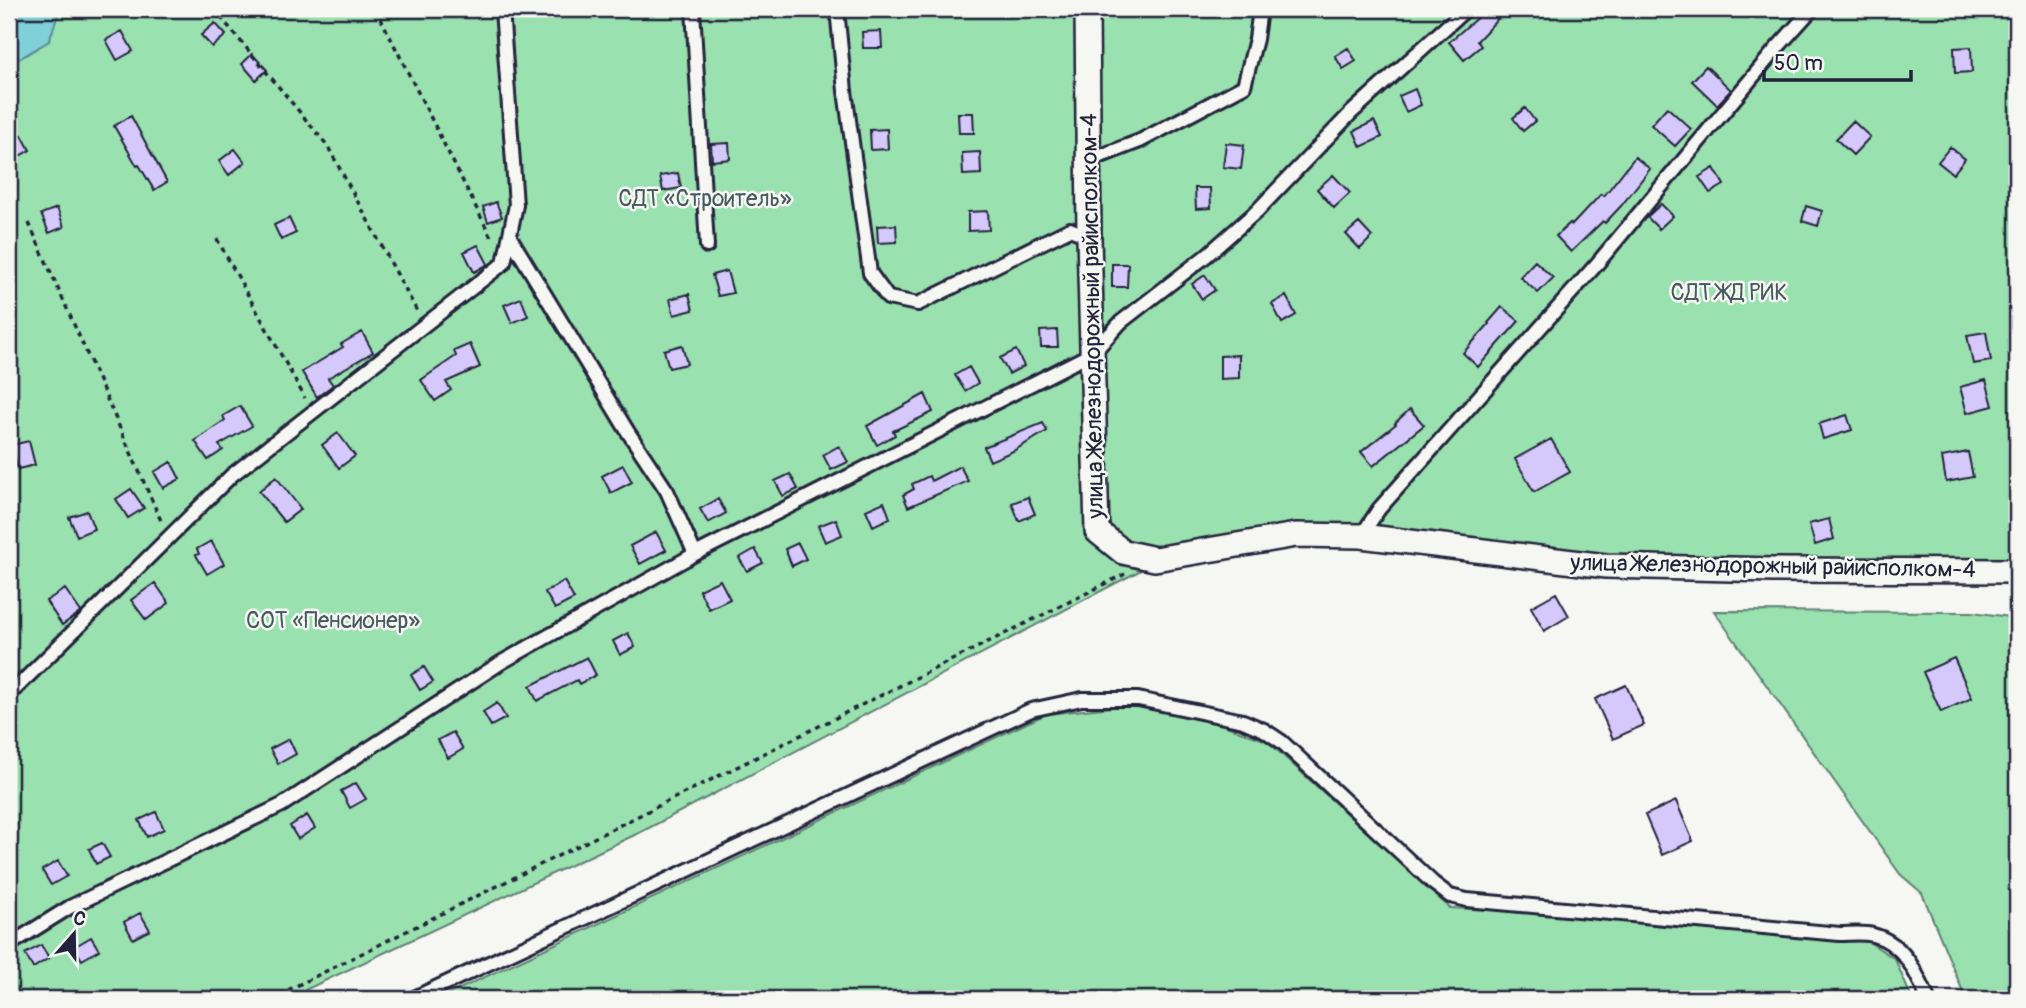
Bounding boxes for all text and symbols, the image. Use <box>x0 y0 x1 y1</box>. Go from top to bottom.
scale bar <box>1764 38 1910 82</box>
text: 50 m <box>1774 50 1823 77</box>
street label: улица Железнодорожный райисполком-4 <box>1074 113 1110 520</box>
park label: СДТ «Строитель» <box>618 184 792 213</box>
park label: СДТ ЖД РИК <box>1671 278 1787 307</box>
street label: улица Железнодорожный райисполком-4 <box>1569 548 1976 584</box>
park label: СОТ «Пенсионер» <box>246 606 420 635</box>
north arrow <box>38 900 108 970</box>
text: С <box>70 906 89 932</box>

